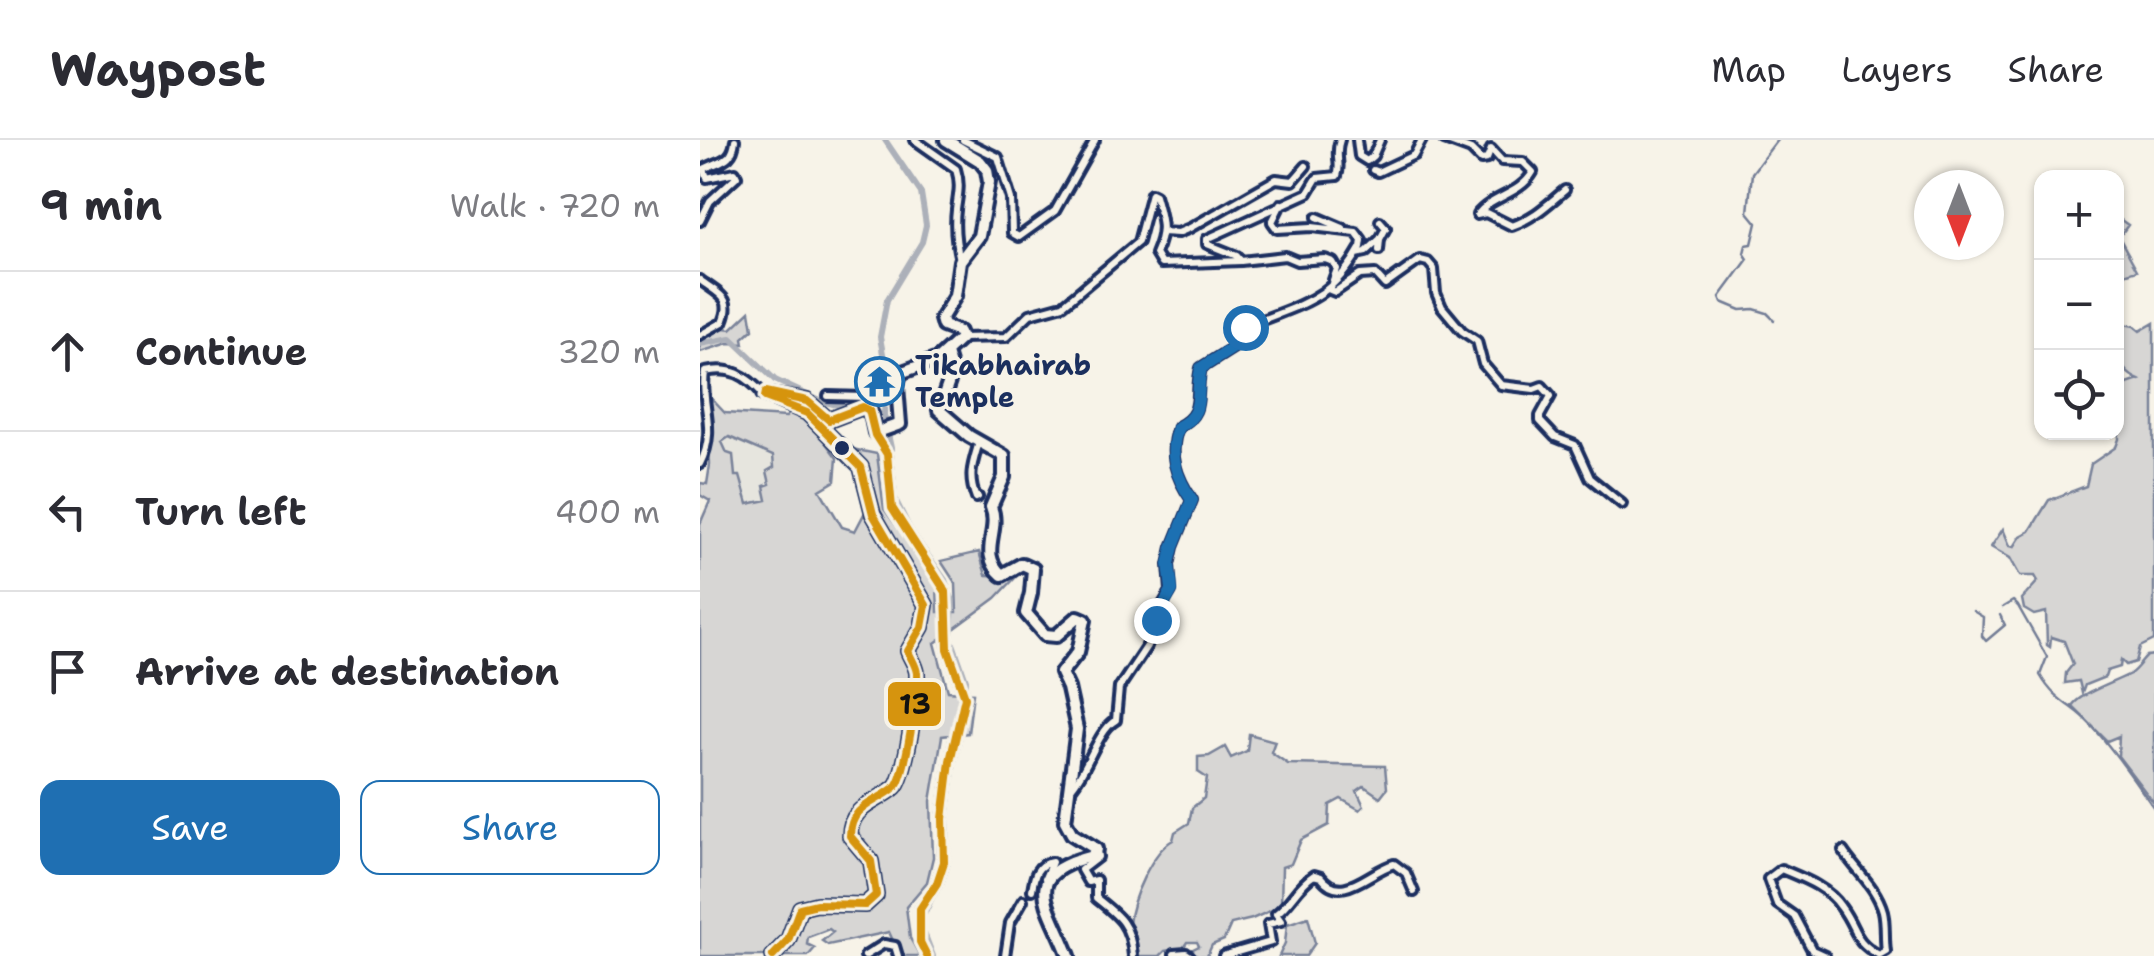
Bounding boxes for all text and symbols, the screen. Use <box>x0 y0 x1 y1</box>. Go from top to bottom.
text: Waypost <box>50 37 266 101</box>
text: Map <box>1711 46 1786 93</box>
text: Layers <box>1841 46 1953 93</box>
text: Share <box>2008 46 2104 93</box>
north arrow <box>1914 170 2004 260</box>
map controls <box>2034 170 2124 440</box>
button: + <box>2034 170 2124 260</box>
text: 9 min <box>40 177 162 233</box>
text: Walk · 720 m <box>450 184 660 227</box>
button: − <box>2034 260 2124 350</box>
route start <box>1223 305 1269 351</box>
icon: ahead <box>40 324 95 379</box>
text: Continue <box>135 326 307 377</box>
text: 320 m <box>557 330 660 373</box>
place label: Tikabhairab Temple <box>915 346 1091 416</box>
button: locate <box>2034 350 2124 440</box>
temple icon: Tikabhairab Temple <box>854 355 906 407</box>
unlabelled marker <box>832 438 852 458</box>
icon: left <box>40 484 95 539</box>
text: Turn left <box>135 486 307 537</box>
text: 400 m <box>555 490 660 533</box>
route end <box>1134 598 1180 644</box>
icon: arrive <box>40 644 95 699</box>
text: Arrive at destination <box>135 646 559 697</box>
line badge: 13 <box>886 680 943 728</box>
text: 13 <box>899 685 931 723</box>
button: Save <box>40 780 340 875</box>
button: Share <box>360 780 660 875</box>

